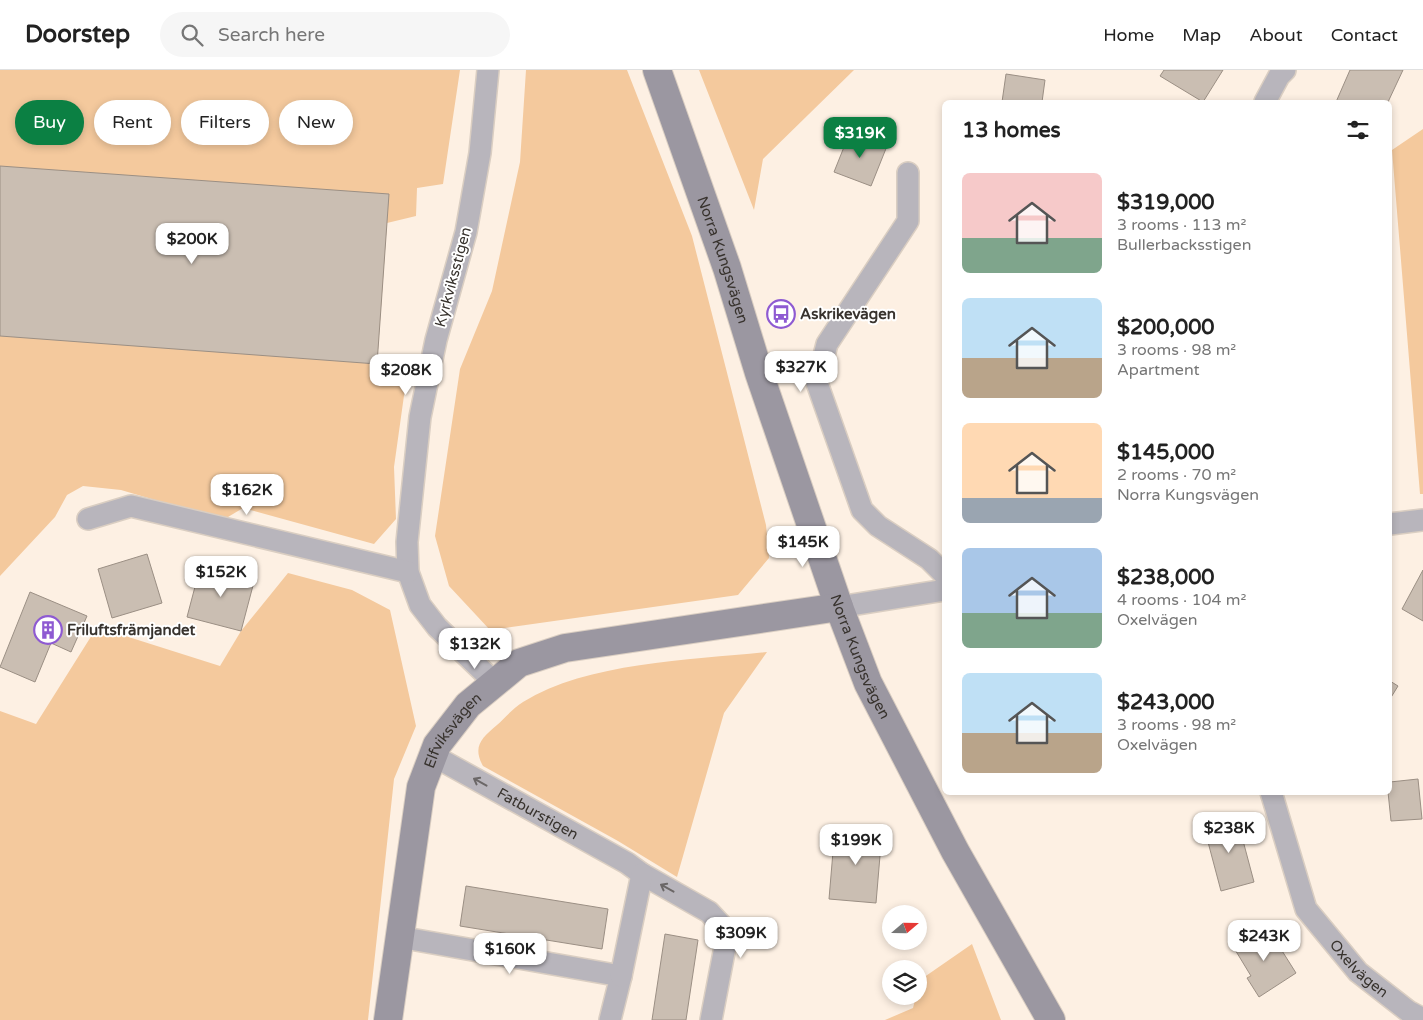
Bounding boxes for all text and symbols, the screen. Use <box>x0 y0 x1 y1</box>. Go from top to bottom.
search box <box>160 12 510 57</box>
text: Doorstep <box>25 20 130 49</box>
icon: search <box>178 21 206 49</box>
text: Search here <box>218 24 325 46</box>
text: Home <box>1103 24 1154 46</box>
text: Map <box>1182 24 1221 46</box>
text: About <box>1249 24 1303 46</box>
text: Contact <box>1331 24 1398 46</box>
chip: Buy <box>15 100 84 145</box>
chip: Rent <box>94 100 171 145</box>
chip: Filters <box>181 100 269 145</box>
chip: New <box>279 100 353 145</box>
pin: $319K <box>825 116 895 159</box>
icon: filters <box>1344 116 1372 144</box>
text: 13 homes <box>962 118 1061 143</box>
text: $319K <box>835 123 885 143</box>
text: $319,000 <box>1117 190 1215 215</box>
icon: home <box>1002 193 1062 253</box>
street label: Norra Kungsvägen <box>693 194 752 326</box>
text: 3 rooms · 113 m² <box>1117 215 1246 235</box>
pin: $200K <box>157 222 227 265</box>
street label: Kyrkviksstigen <box>431 225 475 329</box>
text: $200K <box>167 229 217 249</box>
text: Bullerbacksstigen <box>1117 235 1251 255</box>
bus stop icon: Askrikevägen <box>766 299 796 329</box>
place label: Askrikevägen <box>800 305 896 324</box>
text: $200,000 <box>1117 315 1215 340</box>
icon: home <box>1002 318 1062 378</box>
text: 3 rooms · 98 m² <box>1117 340 1236 360</box>
pin: $327K <box>766 350 836 393</box>
pin: $208K <box>371 354 441 396</box>
text: $327K <box>776 357 826 377</box>
text: $208K <box>381 360 431 380</box>
text: Apartment <box>1117 360 1200 380</box>
text: $145,000 <box>1117 440 1214 465</box>
icon: home <box>1002 443 1062 503</box>
text: 2 rooms · 70 m² <box>1117 465 1236 485</box>
pin: $162K <box>212 474 282 516</box>
text: $162K <box>222 480 272 500</box>
text: Norra Kungsvägen <box>1117 485 1259 505</box>
pin: $145K <box>768 526 838 568</box>
text: $145K <box>778 532 828 552</box>
pin: $152K <box>186 556 256 598</box>
text: $152K <box>196 562 246 582</box>
text: $238,000 <box>1117 565 1215 590</box>
icon: home <box>1002 568 1062 628</box>
text: 4 rooms · 104 m² <box>1117 590 1246 610</box>
street label: Norra Kungsvägen <box>826 592 894 722</box>
text: Oxelvägen <box>1117 610 1198 630</box>
building icon: Friluftsfrämjandet <box>33 615 63 645</box>
place label: Friluftsfrämjandet <box>67 621 196 640</box>
pin: $132K <box>440 628 510 670</box>
text: $132K <box>450 634 500 654</box>
street label: Elfviksvägen <box>420 689 485 771</box>
text: $243,000 <box>1117 690 1215 715</box>
icon: home <box>1002 693 1062 753</box>
text: 3 rooms · 98 m² <box>1117 715 1236 735</box>
text: Oxelvägen <box>1117 735 1198 755</box>
one-way arrow <box>473 777 488 786</box>
street label: Fatburstigen <box>494 784 582 843</box>
pin: $238K <box>1194 812 1264 854</box>
text: $238K <box>1204 818 1254 838</box>
pin: $199K <box>821 824 891 866</box>
text: $199K <box>831 830 881 850</box>
one-way arrow <box>660 883 675 892</box>
north arrow <box>882 905 928 950</box>
map controls <box>882 905 927 1005</box>
pin: $309K <box>706 916 776 959</box>
pin: $243K <box>1229 920 1299 962</box>
text: $309K <box>716 923 766 943</box>
text: $243K <box>1239 926 1289 946</box>
pin: $160K <box>475 932 545 975</box>
street label: Oxelvägen <box>1326 936 1392 1001</box>
text: $160K <box>485 939 535 959</box>
button: layers <box>882 960 927 1005</box>

